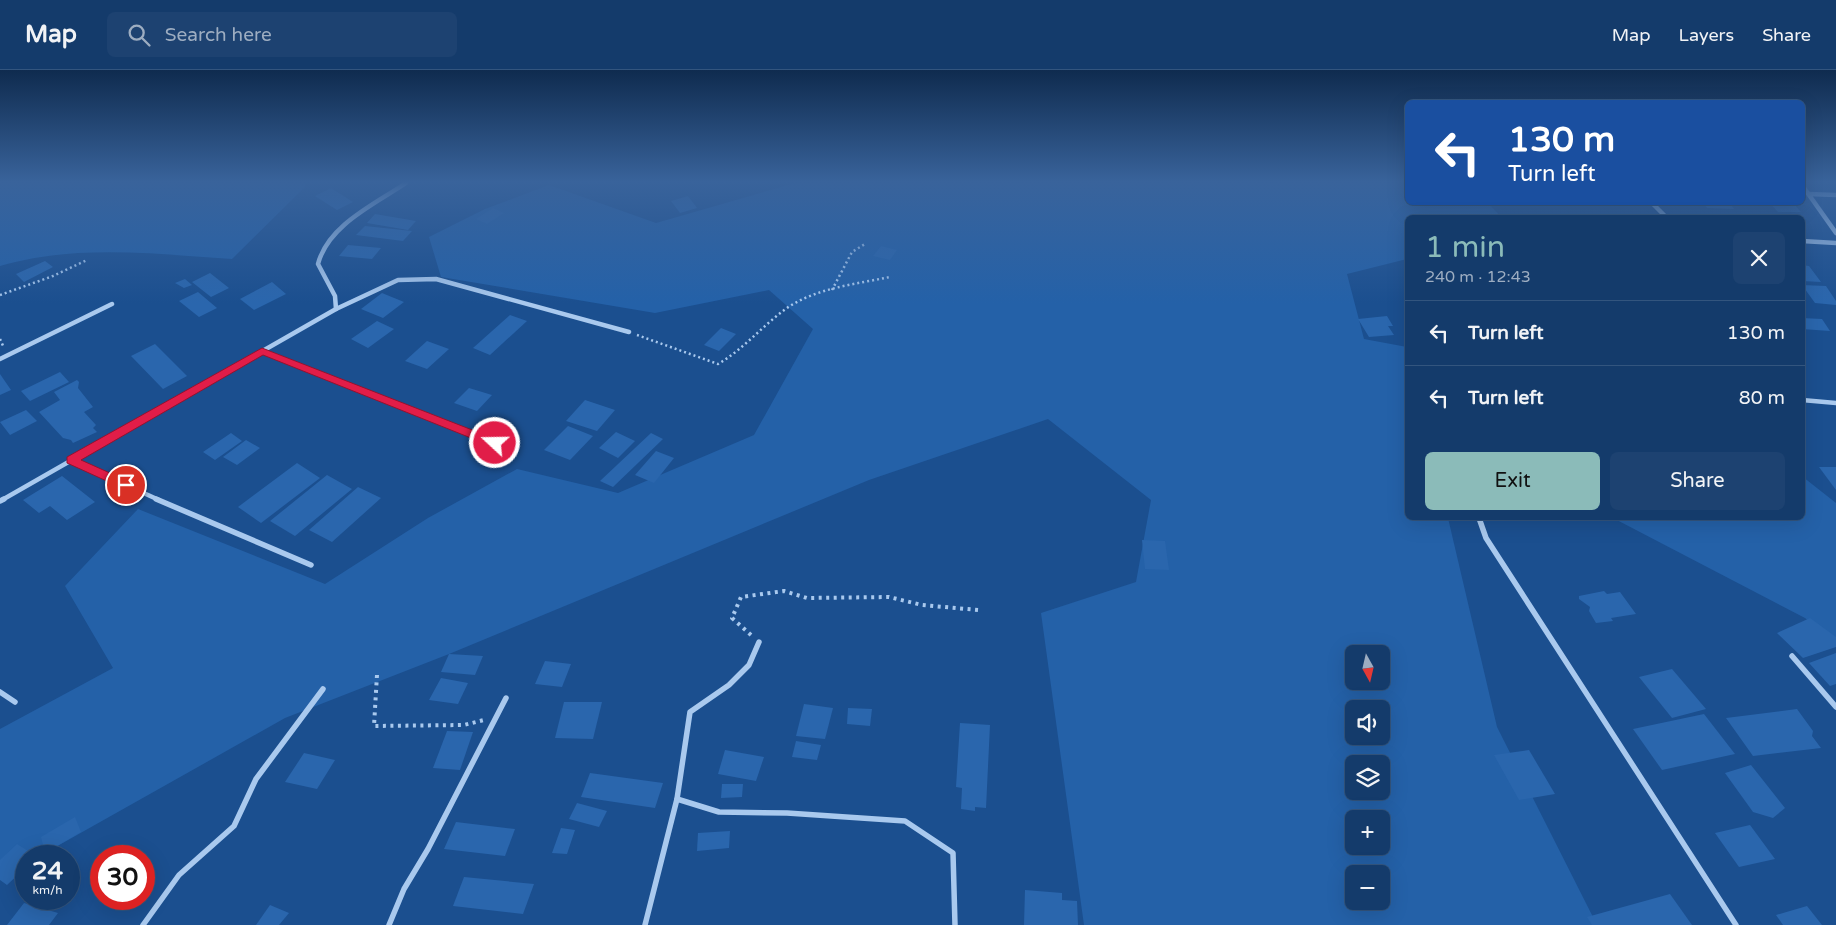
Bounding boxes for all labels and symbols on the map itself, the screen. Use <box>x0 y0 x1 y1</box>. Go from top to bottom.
position arrow <box>468 416 520 468</box>
pin <box>105 464 147 506</box>
north arrow <box>1345 645 1390 690</box>
speed limit sign: 30 <box>90 845 155 910</box>

